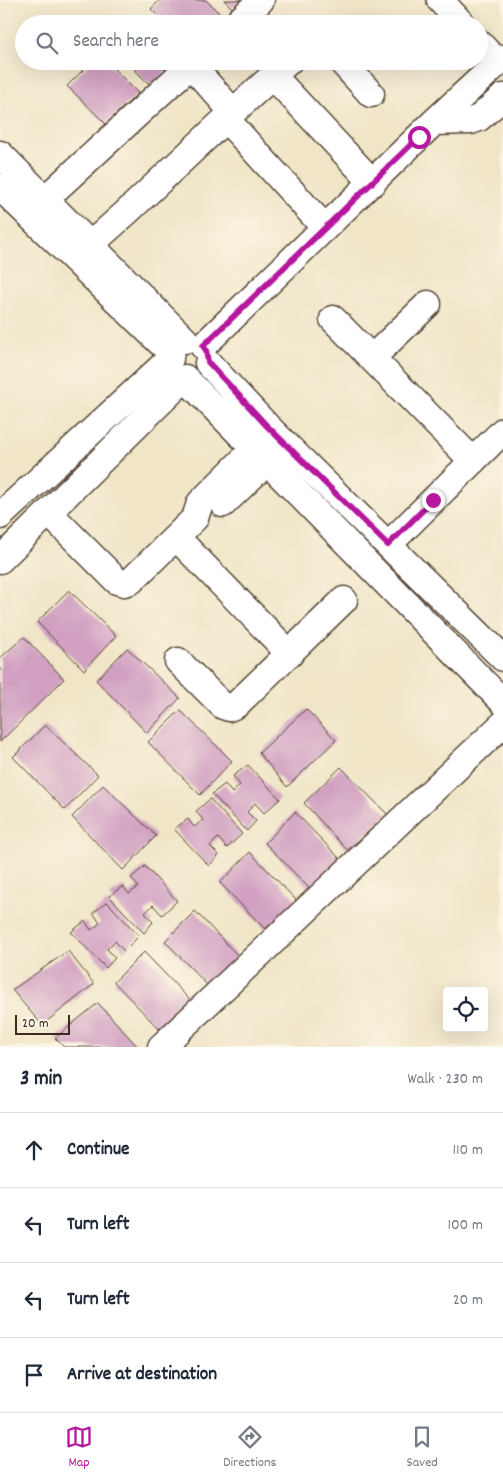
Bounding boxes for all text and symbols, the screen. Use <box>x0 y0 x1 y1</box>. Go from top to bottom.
search box <box>15 15 488 70</box>
icon: search <box>33 29 61 57</box>
text: Search here <box>73 29 159 56</box>
route start <box>408 126 431 149</box>
route end <box>422 489 445 512</box>
map controls <box>443 987 488 1032</box>
button: locate <box>443 987 488 1032</box>
scale bar <box>15 1012 70 1035</box>
text: 20 m <box>22 1014 49 1034</box>
text: 3 min <box>20 1065 62 1095</box>
text: Walk · 230 m <box>407 1068 483 1091</box>
icon: ahead <box>20 1136 48 1164</box>
text: Continue <box>67 1137 129 1164</box>
text: 110 m <box>453 1139 483 1162</box>
icon: left <box>20 1211 48 1239</box>
text: Turn left <box>67 1212 130 1239</box>
text: 100 m <box>447 1214 483 1237</box>
icon: left <box>20 1286 48 1314</box>
text: Turn left <box>67 1287 130 1314</box>
text: 20 m <box>453 1289 483 1312</box>
icon: arrive <box>20 1361 48 1389</box>
text: Arrive at destination <box>67 1362 217 1389</box>
tab: Map <box>65 1423 93 1473</box>
tab: Directions <box>223 1423 276 1473</box>
tab: Saved <box>407 1423 438 1473</box>

